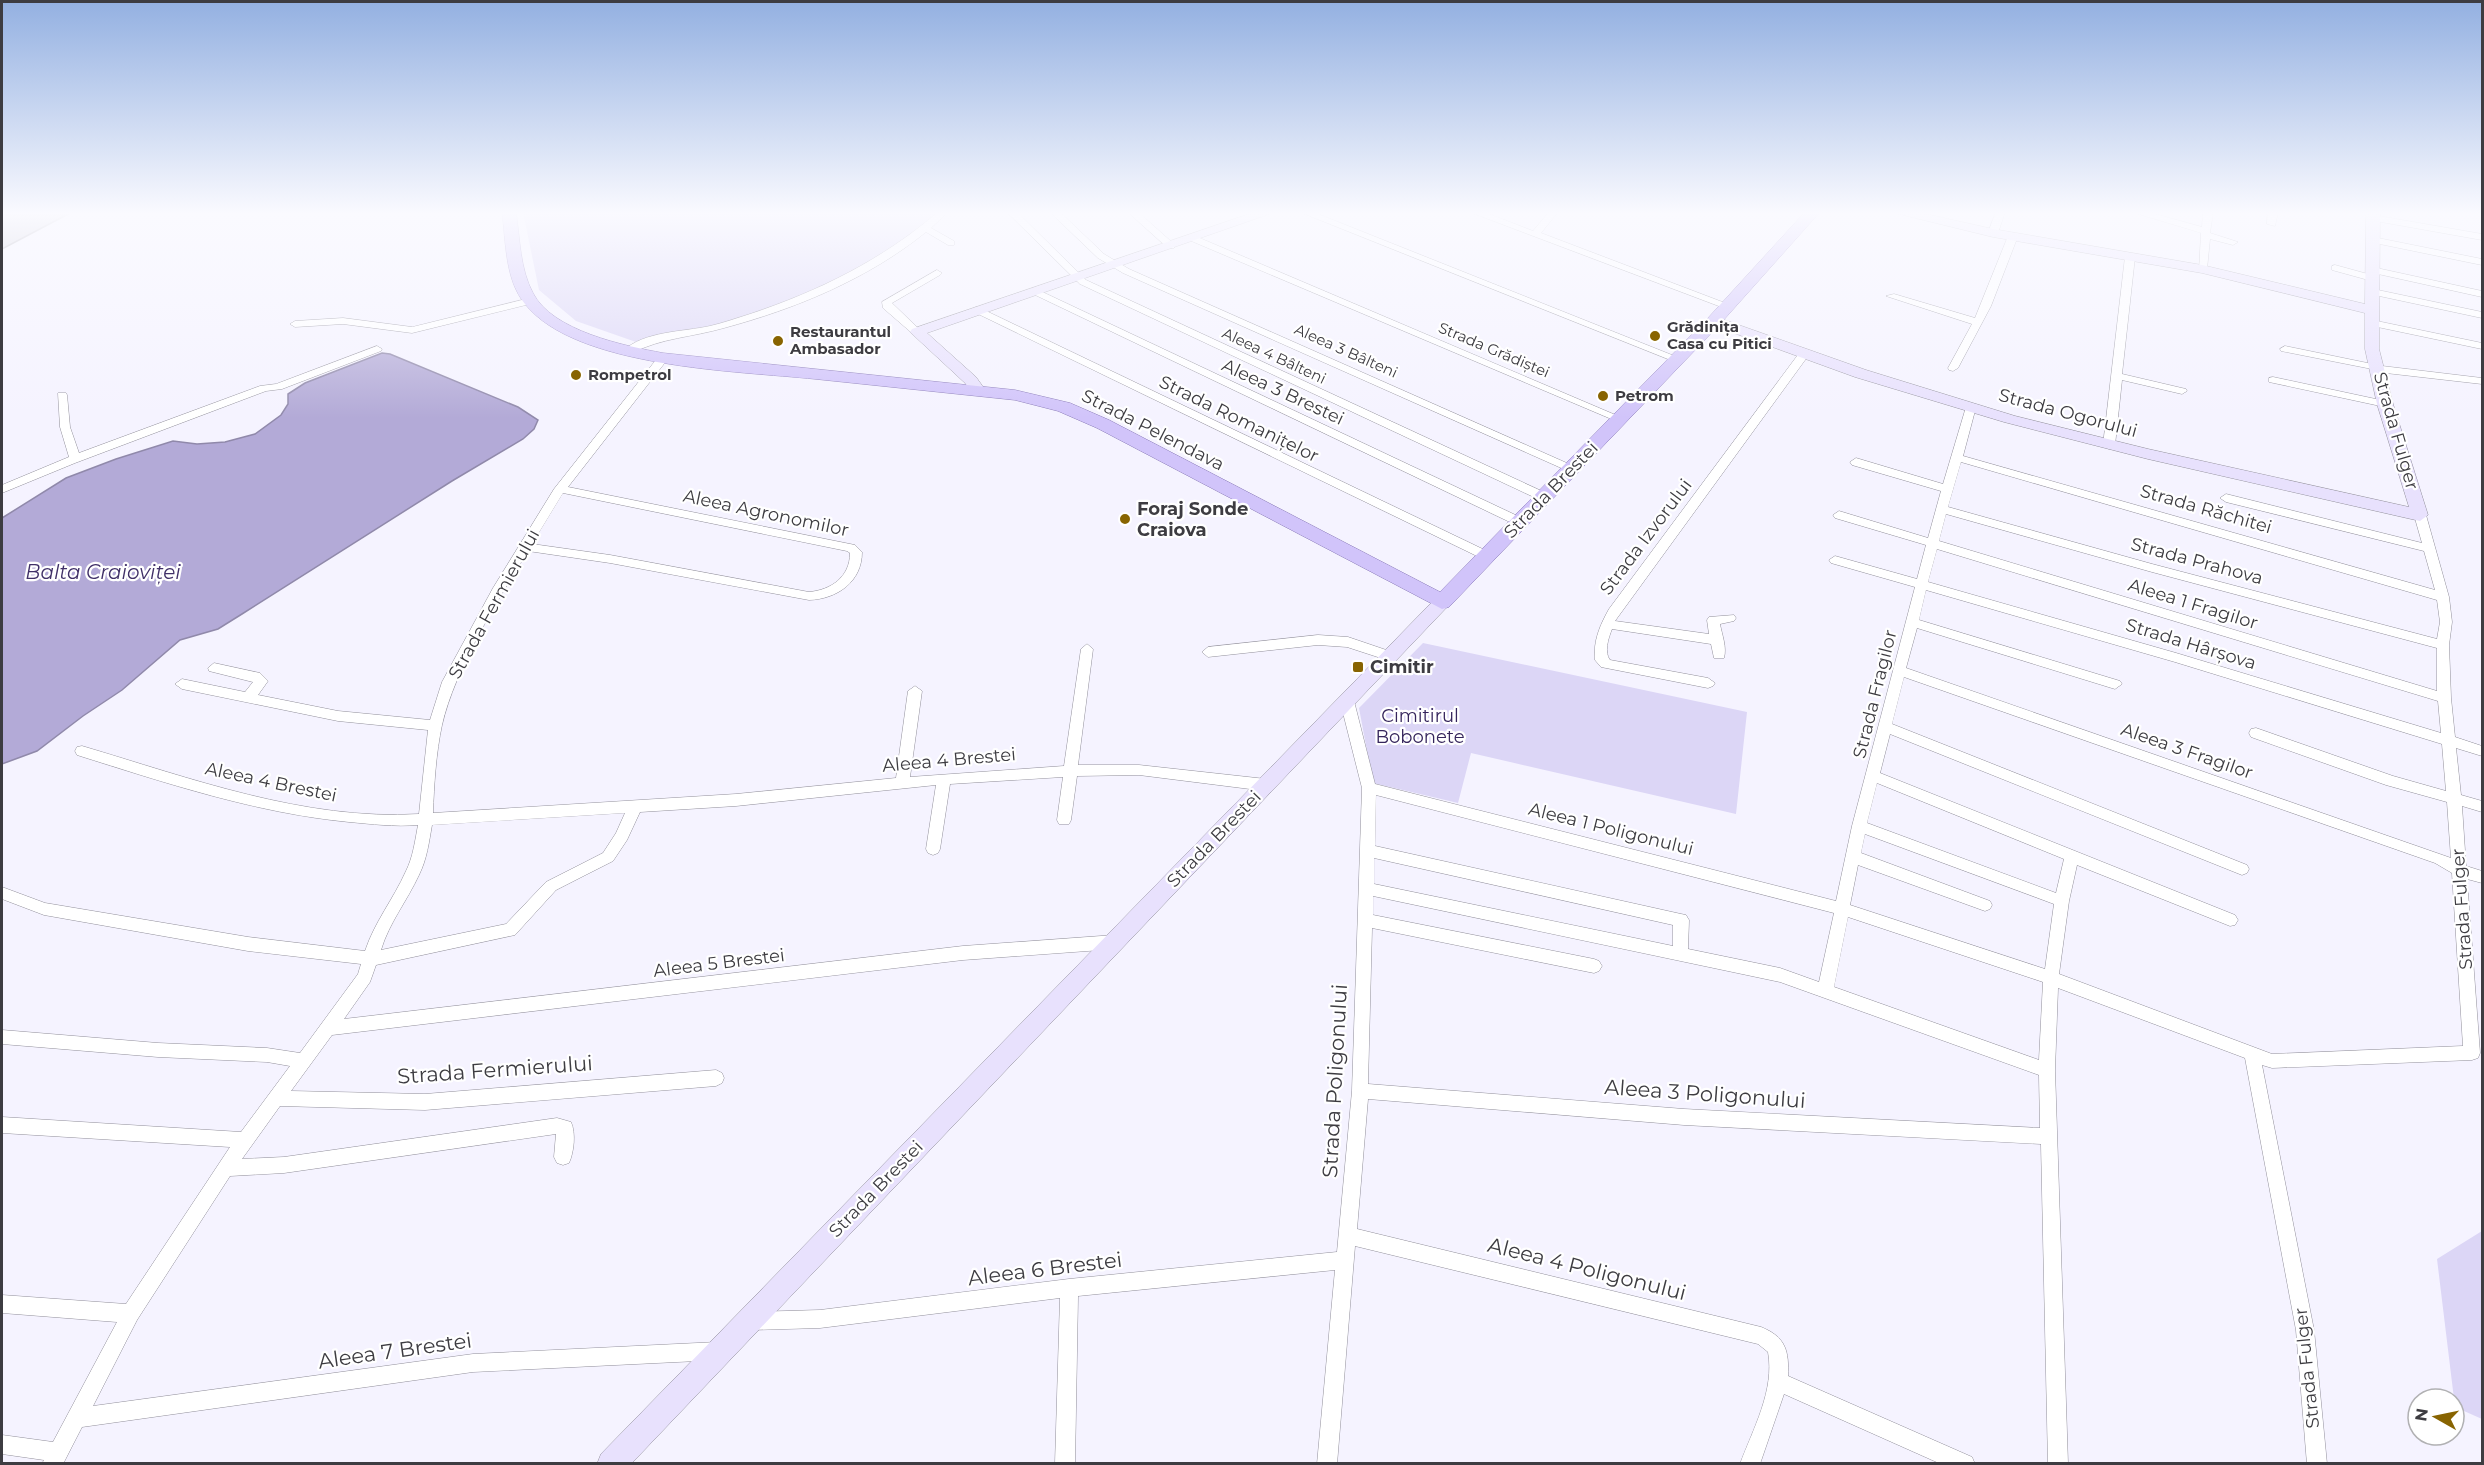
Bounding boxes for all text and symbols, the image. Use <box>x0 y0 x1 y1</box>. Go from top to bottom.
place label: Grădinița Casa cu Pitici <box>1667 317 1772 353</box>
street label: Strada Grădiștei <box>1435 318 1553 382</box>
street label: Aleea 3 Bâlteni <box>1292 319 1401 382</box>
place label: Restaurantul Ambasador <box>789 322 891 358</box>
street label: Aleea 4 Bâlteni <box>1219 323 1329 388</box>
marker: Grădinița Casa cu Pitici <box>1648 329 1662 343</box>
marker: Restaurantul Ambasador <box>771 334 785 348</box>
street label: Aleea 3 Brestei <box>1218 354 1348 430</box>
place label: Rompetrol <box>588 365 672 384</box>
marker: Rompetrol <box>569 368 583 382</box>
street label: Strada Fulger <box>2369 370 2423 492</box>
street label: Strada Romanițelor <box>1155 371 1323 468</box>
street label: Strada Ogorului <box>1996 384 2140 442</box>
street label: Strada Pelendava <box>1078 385 1228 475</box>
place label: Petrom <box>1615 386 1674 405</box>
marker: Petrom <box>1596 389 1610 403</box>
street label: Strada Brestei <box>1499 437 1603 543</box>
street label: Strada Izvorului <box>1595 475 1697 599</box>
street label: Strada Răchitei <box>2138 480 2274 538</box>
street label: Aleea Agronomilor <box>681 485 851 541</box>
place label: Foraj Sonde Craiova <box>1137 498 1248 541</box>
marker: Foraj Sonde Craiova <box>1118 512 1132 526</box>
street label: Strada Fermierului <box>444 525 544 683</box>
street label: Strada Prahova <box>2129 533 2265 589</box>
water label: Balta Craioviței <box>25 560 181 585</box>
street label: Aleea 1 Fragilor <box>2125 574 2261 634</box>
street label: Strada Hârșova <box>2123 614 2259 675</box>
street label: Strada Fragilor <box>1848 627 1902 761</box>
place label: Cimitir <box>1370 656 1434 678</box>
marker: Cimitir <box>1351 660 1365 674</box>
park label: Cimitirul Bobonete <box>1375 705 1465 748</box>
street label: Aleea 3 Fragilor <box>2118 718 2256 784</box>
street label: Aleea 4 Brestei <box>881 743 1017 777</box>
street label: Aleea 4 Brestei <box>203 757 339 807</box>
street label: Strada Brestei <box>1162 786 1266 892</box>
street label: Aleea 1 Poligonului <box>1526 798 1696 860</box>
street label: Strada Fulger <box>2447 848 2477 970</box>
street label: Aleea 5 Brestei <box>652 944 786 982</box>
street label: Strada Poligonului <box>1317 983 1352 1179</box>
street label: Strada Fermierului <box>396 1050 594 1089</box>
street label: Aleea 3 Poligonului <box>1604 1074 1806 1113</box>
street label: Strada Brestei <box>824 1136 928 1242</box>
street label: Aleea 4 Poligonului <box>1485 1232 1689 1305</box>
street label: Aleea 6 Brestei <box>966 1247 1124 1290</box>
street label: Strada Fulger <box>2290 1306 2324 1430</box>
street label: Aleea 7 Brestei <box>316 1327 473 1374</box>
north arrow <box>2406 1387 2466 1447</box>
text: N <box>2411 1407 2432 1423</box>

